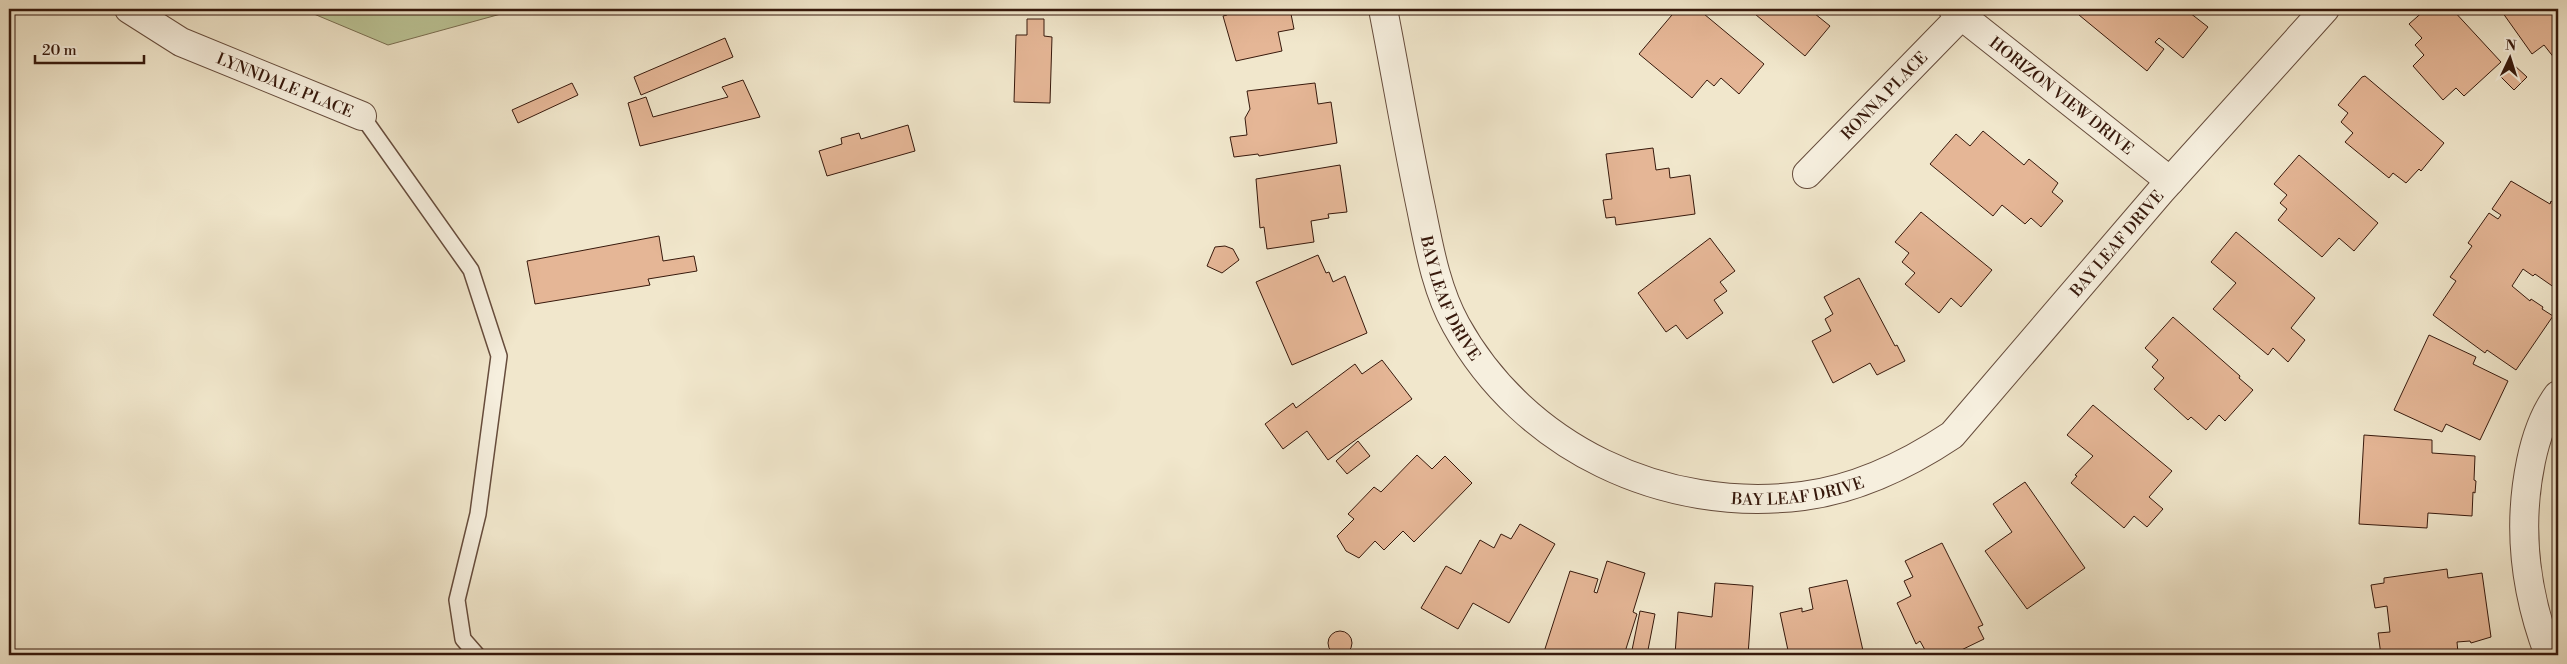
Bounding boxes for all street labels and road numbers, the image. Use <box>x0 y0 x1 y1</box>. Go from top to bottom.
street label: HORIZON VIEW DRIVE <box>1985 33 2137 159</box>
street label: RONNA PLACE <box>1837 48 1932 144</box>
street label: LYNNDALE PLACE <box>213 49 356 122</box>
street label: BAY LEAF DRIVE <box>2065 186 2168 302</box>
street label: BAY LEAF DRIVE <box>1416 233 1485 365</box>
street label: BAY LEAF DRIVE <box>1730 473 1867 510</box>

